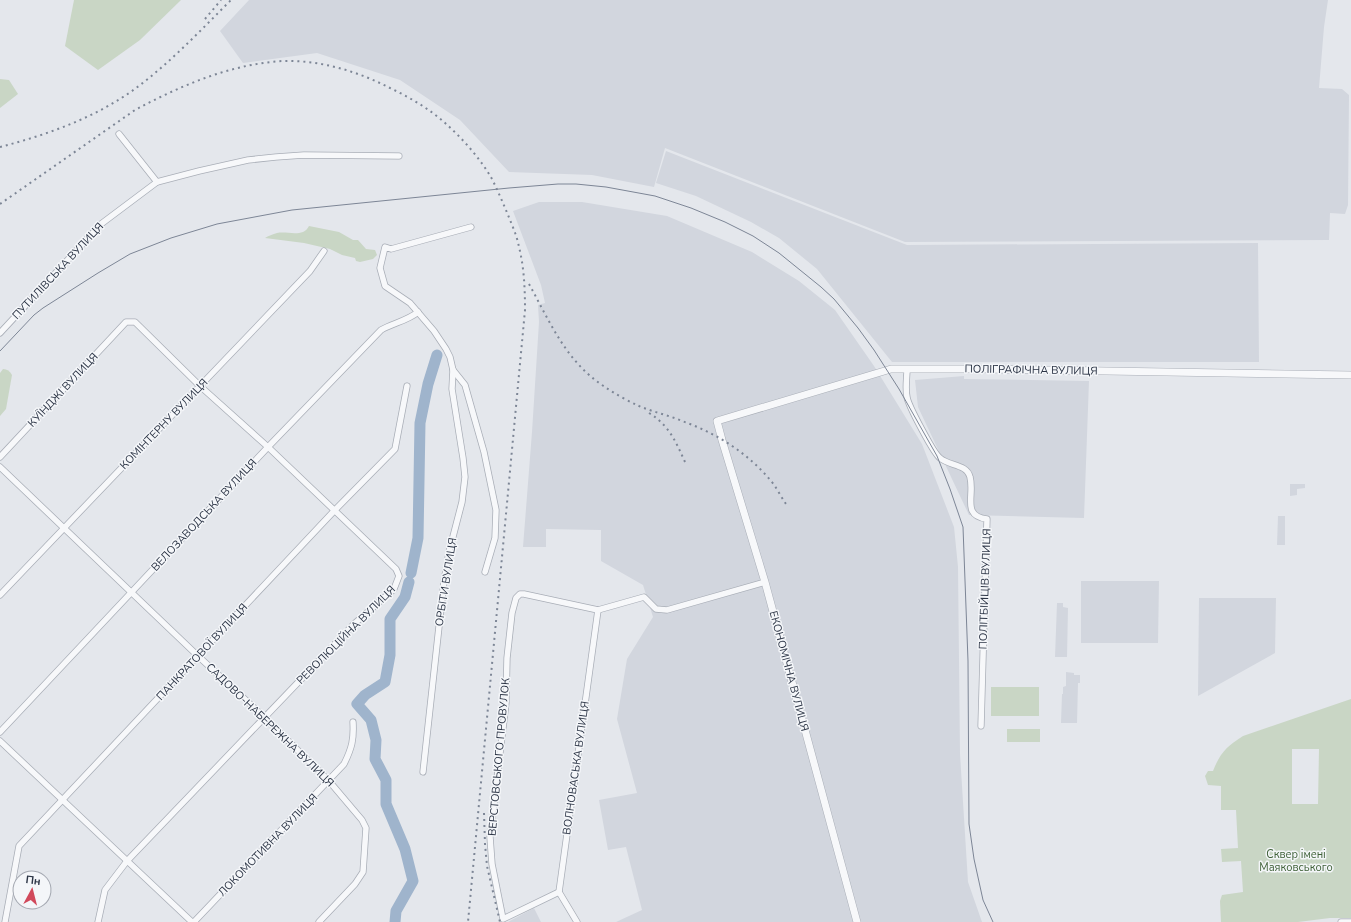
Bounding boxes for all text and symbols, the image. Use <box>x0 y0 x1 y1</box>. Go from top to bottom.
street label: ПУТИЛІВСЬКА ВУЛИЦЯ <box>9 219 107 323</box>
street label: КУЇНДЖІ ВУЛИЦЯ <box>25 350 101 430</box>
street label: ПОЛІГРАФІЧНА ВУЛИЦЯ <box>964 361 1098 379</box>
street label: КОМІНТЕРНУ ВУЛИЦЯ <box>117 375 211 473</box>
street label: ВЕЛОЗАВОДСЬКА ВУЛИЦЯ <box>148 456 260 574</box>
street label: ПОЛІТБІЙЦІВ ВУЛИЦЯ <box>975 528 995 650</box>
street label: ОРБІТИ ВУЛИЦЯ <box>432 537 460 627</box>
street label: РЕВОЛЮЦІЙНА ВУЛИЦЯ <box>293 582 399 688</box>
street label: ПАНКРАТОВОЇ ВУЛИЦЯ <box>153 600 251 704</box>
street label: ЕКОНОМІЧНА ВУЛИЦЯ <box>766 609 812 733</box>
street label: САДОВО-НАБЕРЕЖНА ВУЛИЦЯ <box>203 660 337 790</box>
street label: ВЕРСТОВСЬКОГО ПРОВУЛОК <box>485 677 513 837</box>
street label: ВОЛНОВАСЬКА ВУЛИЦЯ <box>559 700 593 836</box>
street label: ЛОКОМОТИВНА ВУЛИЦЯ <box>215 790 321 900</box>
park label: Сквер імені Маяковського <box>1259 847 1333 875</box>
north arrow <box>12 870 52 910</box>
text: Пн <box>25 872 42 889</box>

